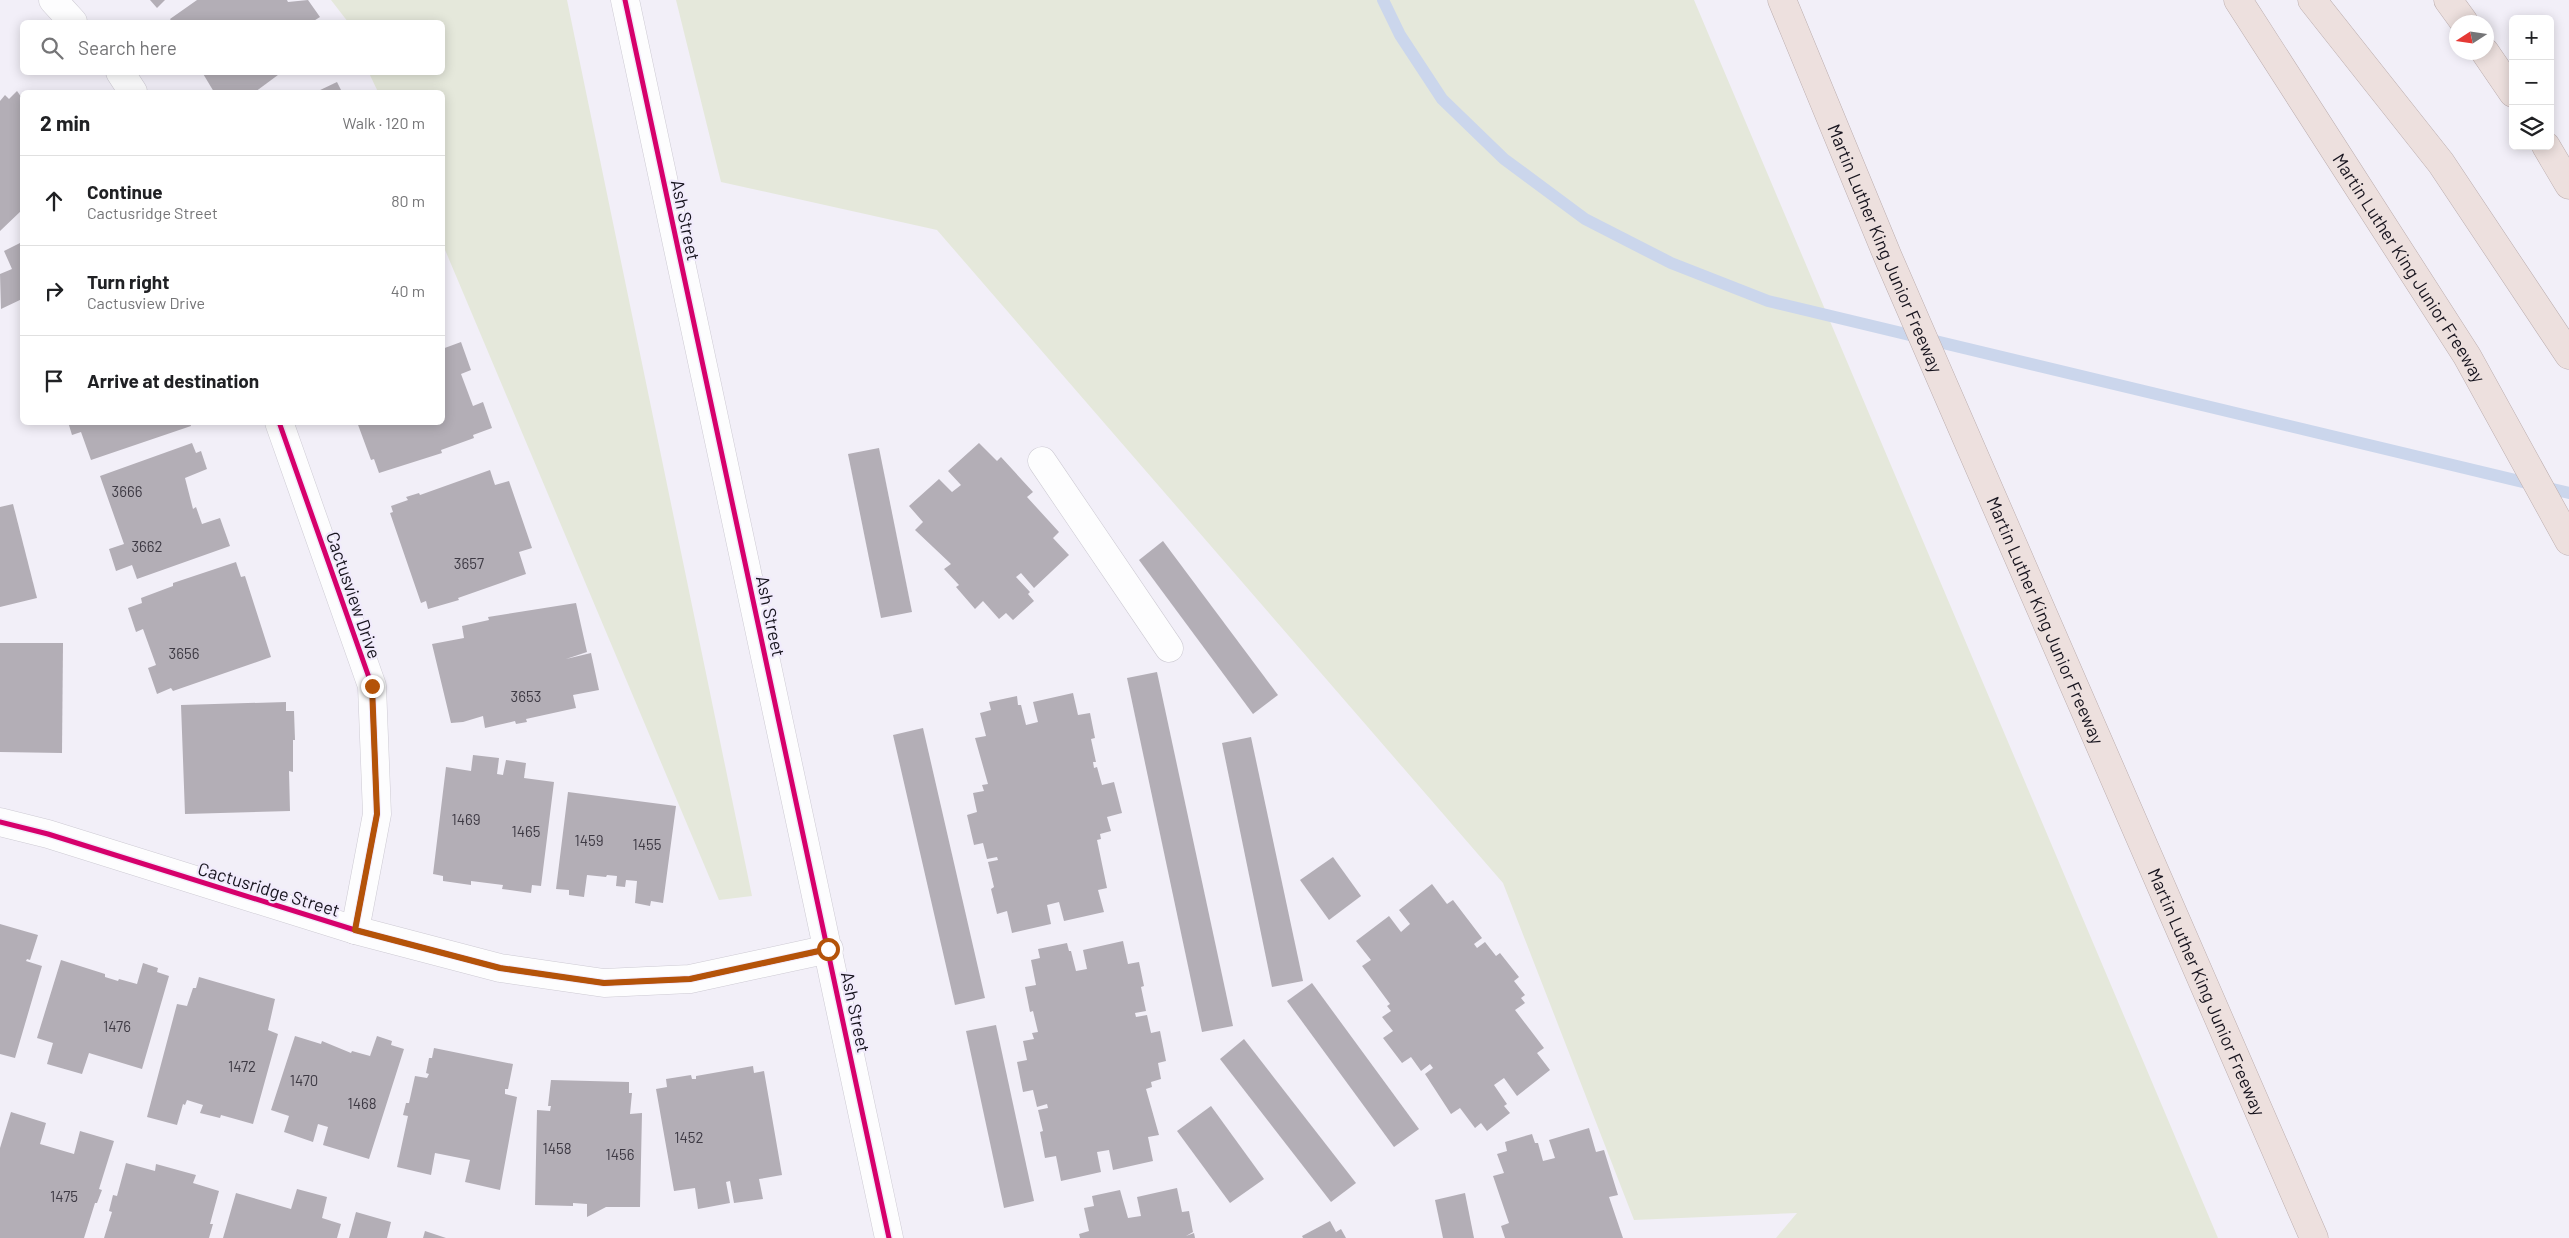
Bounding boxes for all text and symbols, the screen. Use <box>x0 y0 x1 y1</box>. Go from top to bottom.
north arrow <box>2449 15 2494 60</box>
map controls <box>2509 15 2554 150</box>
button: + <box>2509 15 2554 60</box>
search box <box>20 20 445 75</box>
icon: search <box>38 34 66 62</box>
text: Search here <box>78 36 177 59</box>
button: − <box>2509 60 2554 105</box>
button: layers <box>2509 105 2554 150</box>
text: 2 min <box>40 110 90 135</box>
text: Walk · 120 m <box>342 113 425 132</box>
street label: Martin Luther King Junior Freeway <box>1823 121 1948 376</box>
street label: Martin Luther King Junior Freeway <box>2328 149 2490 386</box>
street label: Ash Street <box>667 178 705 262</box>
text: Continue <box>87 180 163 203</box>
icon: ahead <box>40 187 68 215</box>
text: 80 m <box>391 191 425 210</box>
text: Cactusridge Street <box>87 203 218 222</box>
text: Turn right <box>87 270 169 293</box>
icon: right <box>40 277 68 305</box>
text: 40 m <box>391 281 425 300</box>
text: Cactusview Drive <box>87 293 205 312</box>
icon: arrive <box>40 367 68 395</box>
text: Arrive at destination <box>87 369 259 392</box>
house number: 3666 <box>112 482 142 500</box>
street label: Martin Luther King Junior Freeway <box>1982 493 2109 747</box>
street label: Cactusview Drive <box>322 529 386 661</box>
house number: 3662 <box>131 537 163 555</box>
house number: 3657 <box>454 554 484 572</box>
street label: Ash Street <box>752 574 790 658</box>
house number: 3656 <box>169 644 199 662</box>
route end <box>361 675 384 698</box>
house number: 3653 <box>511 687 541 705</box>
house number: 1469 <box>451 810 481 828</box>
house number: 1465 <box>512 822 540 840</box>
house number: 1459 <box>574 831 604 849</box>
house number: 1455 <box>633 835 661 853</box>
street label: Cactusridge Street <box>195 857 343 921</box>
street label: Martin Luther King Junior Freeway <box>2144 865 2270 1119</box>
route start <box>817 938 840 961</box>
street label: Ash Street <box>837 970 875 1054</box>
house number: 1476 <box>103 1017 131 1035</box>
house number: 1472 <box>228 1057 256 1075</box>
house number: 1470 <box>290 1071 318 1089</box>
house number: 1468 <box>347 1094 377 1112</box>
house number: 1452 <box>674 1128 704 1146</box>
house number: 1458 <box>542 1139 572 1157</box>
house number: 1456 <box>606 1145 634 1163</box>
house number: 1475 <box>50 1187 78 1205</box>

